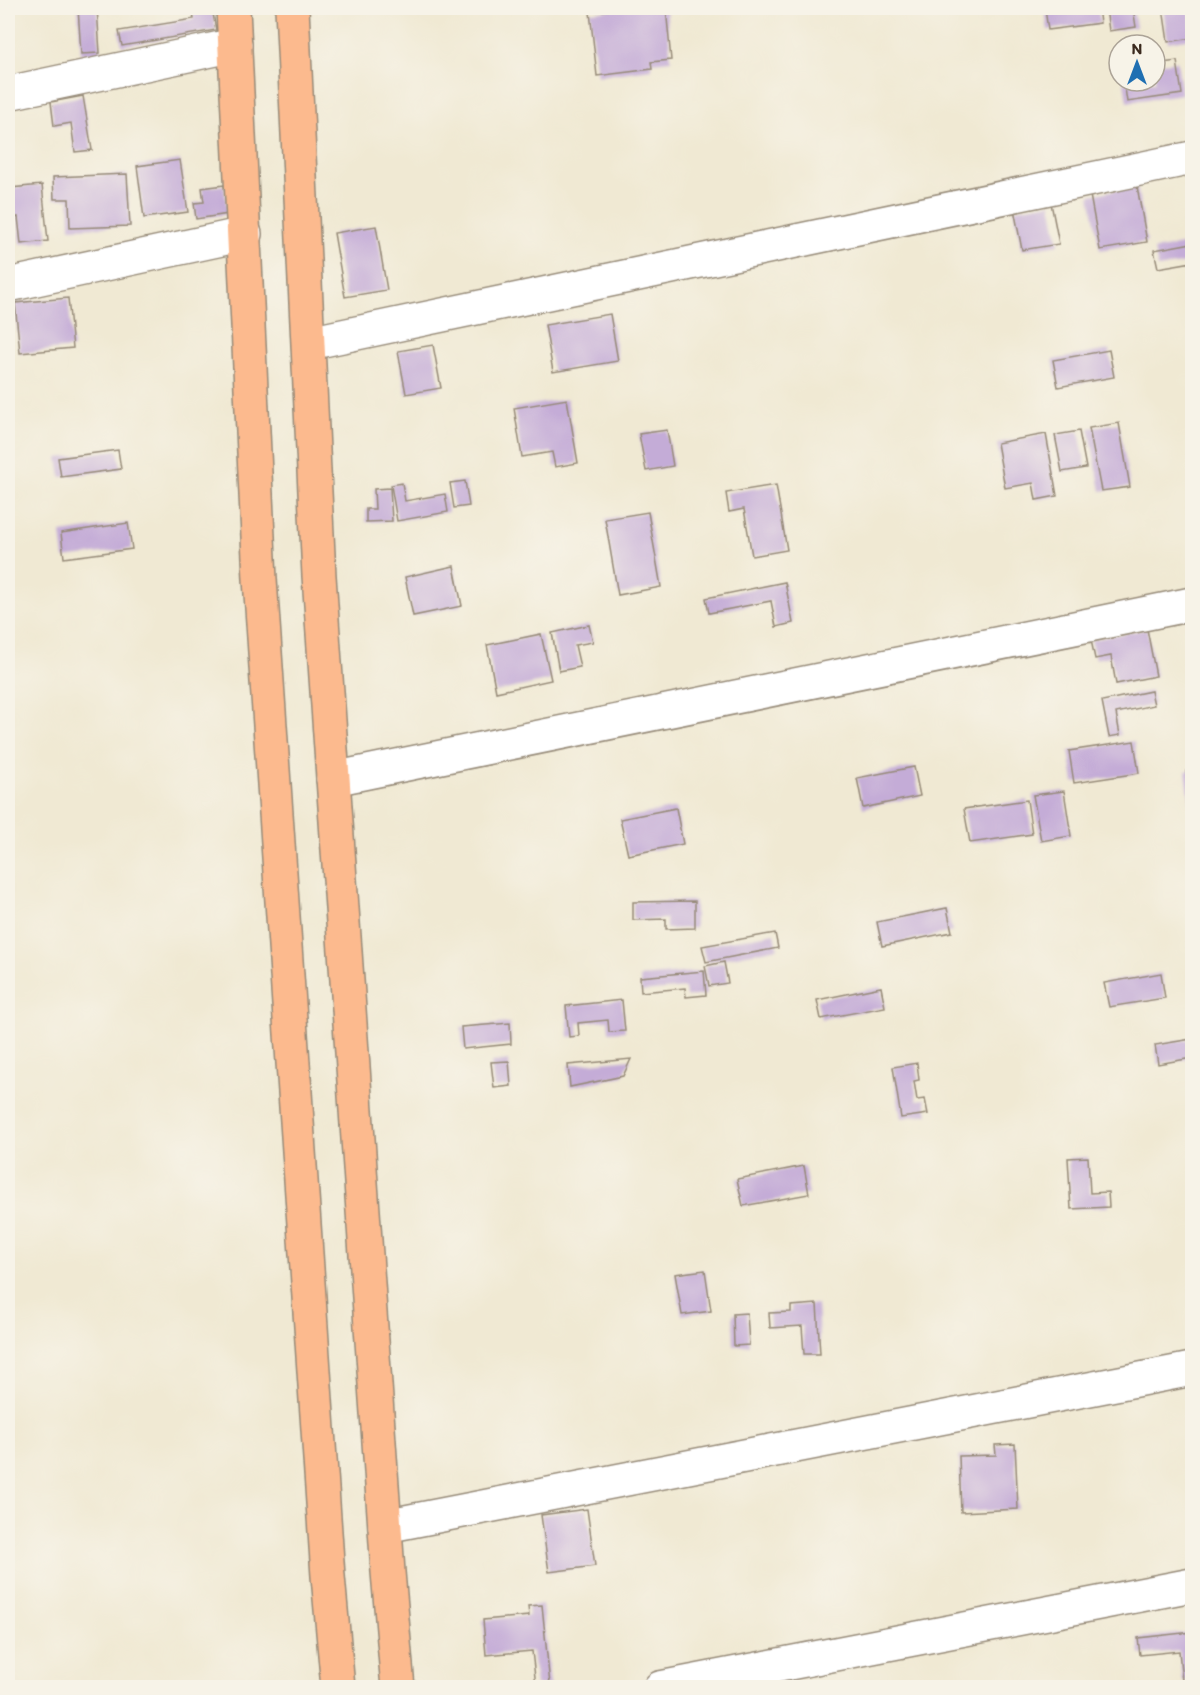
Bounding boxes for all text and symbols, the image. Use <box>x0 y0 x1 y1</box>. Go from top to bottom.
north arrow <box>1107 33 1167 93</box>
text: N <box>1132 39 1142 58</box>

